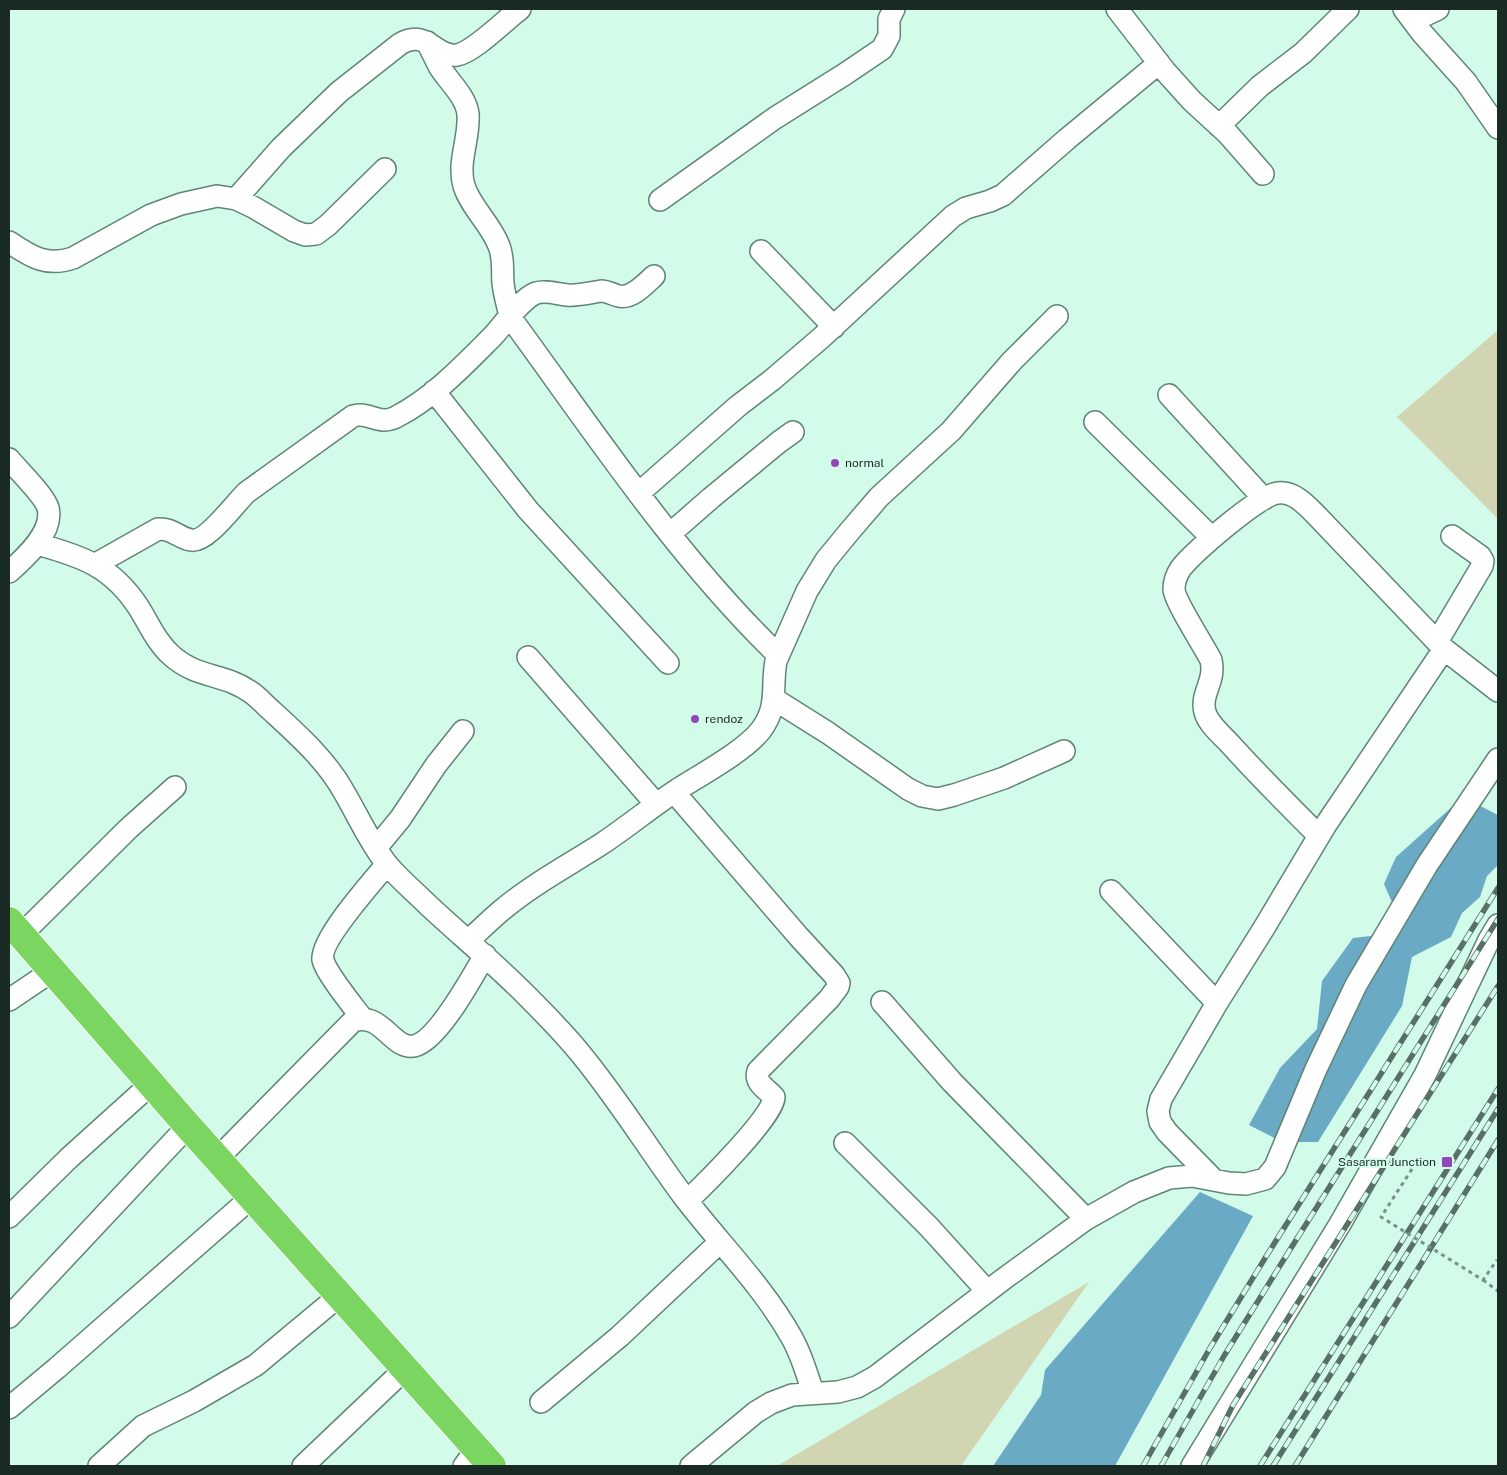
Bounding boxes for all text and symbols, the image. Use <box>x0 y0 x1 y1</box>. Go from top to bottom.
place label: normal <box>845 456 884 470</box>
marker: normal <box>829 457 841 469</box>
place label: rendoz <box>705 712 743 726</box>
marker: rendoz <box>689 713 701 725</box>
place label: Sasaram Junction <box>1338 1155 1436 1169</box>
marker: Sasaram Junction <box>1440 1155 1454 1169</box>

